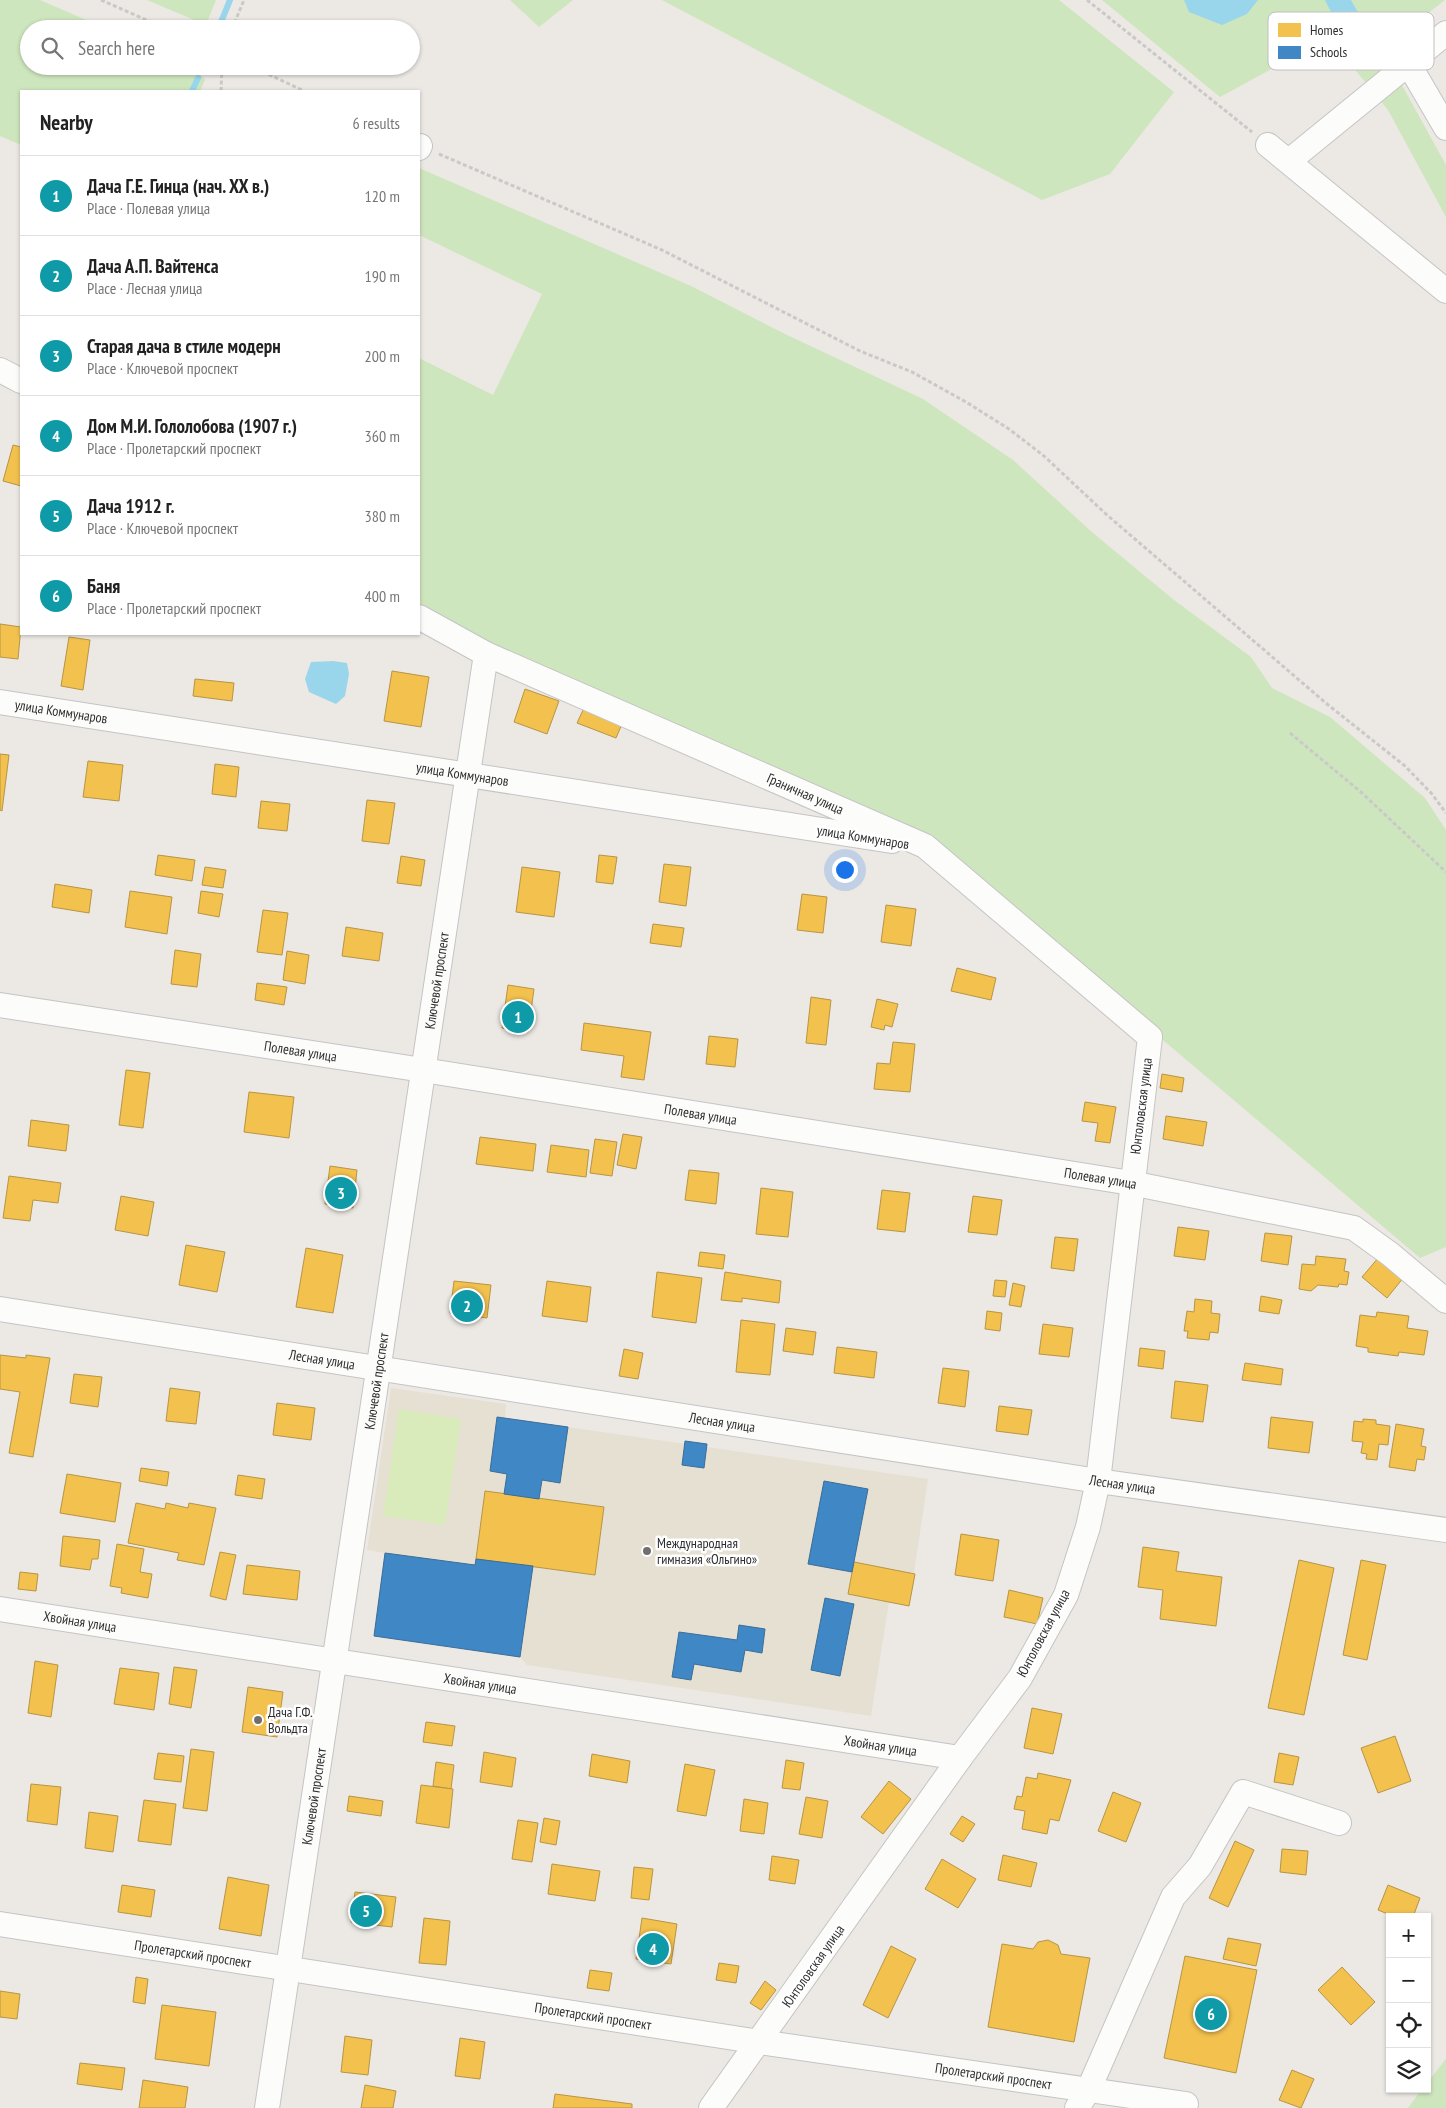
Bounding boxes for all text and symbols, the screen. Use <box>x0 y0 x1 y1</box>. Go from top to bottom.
legend <box>1268 12 1434 70</box>
search box <box>20 20 420 75</box>
text: Homes <box>1310 21 1343 39</box>
icon: search <box>38 34 66 62</box>
text: Search here <box>78 36 155 60</box>
text: Schools <box>1310 43 1347 61</box>
text: Nearby <box>40 109 93 136</box>
text: 6 results <box>353 113 400 133</box>
text: Дача Г.Е. Гинца (нач. XX в.) <box>87 174 269 198</box>
text: 1 <box>52 186 60 206</box>
text: 120 m <box>365 186 400 206</box>
text: Place · Полевая улица <box>87 198 210 218</box>
text: Дача А.П. Вайтенса <box>87 254 219 278</box>
text: 2 <box>52 266 60 286</box>
text: 190 m <box>365 266 400 286</box>
text: Place · Лесная улица <box>87 278 202 298</box>
text: Старая дача в стиле модерн <box>87 334 281 358</box>
text: 3 <box>52 346 60 366</box>
text: 200 m <box>365 346 400 366</box>
text: Place · Ключевой проспект <box>87 358 238 378</box>
text: Дом М.И. Гололобова (1907 г.) <box>87 414 297 438</box>
text: 4 <box>52 426 60 446</box>
text: 360 m <box>365 426 400 446</box>
text: Place · Пролетарский проспект <box>87 438 261 458</box>
text: Дача 1912 г. <box>87 494 175 518</box>
text: 5 <box>52 506 60 526</box>
text: 380 m <box>365 506 400 526</box>
text: Place · Ключевой проспект <box>87 518 238 538</box>
text: Баня <box>87 574 120 598</box>
text: 6 <box>52 586 60 606</box>
text: 400 m <box>365 586 400 606</box>
text: Place · Пролетарский проспект <box>87 598 261 618</box>
street label: улица Коммунаров <box>14 695 109 728</box>
street label: улица Коммунаров <box>415 758 510 790</box>
street label: Граничная улица <box>764 769 846 818</box>
street label: улица Коммунаров <box>816 821 911 853</box>
your location <box>832 857 858 883</box>
street label: Ключевой проспект <box>421 931 453 1030</box>
pin: 1 <box>502 998 534 1036</box>
street label: Полевая улица <box>263 1037 338 1066</box>
street label: Юнтоловская улица <box>1126 1057 1156 1155</box>
street label: Полевая улица <box>663 1100 738 1129</box>
street label: Полевая улица <box>1063 1163 1138 1193</box>
pin: 3 <box>325 1174 357 1212</box>
pin: 2 <box>451 1287 483 1325</box>
street label: Ключевой проспект <box>360 1331 393 1431</box>
street label: Лесная улица <box>287 1345 356 1373</box>
street label: Лесная улица <box>687 1408 756 1436</box>
street label: Лесная улица <box>1087 1471 1157 1498</box>
place label: Международная гимназия «Ольгино» <box>657 1534 757 1568</box>
marker: Международная гимназия «Ольгино» <box>641 1545 653 1557</box>
street label: Юнтоловская улица <box>1012 1586 1074 1680</box>
street label: Хвойная улица <box>42 1607 118 1636</box>
street label: Хвойная улица <box>442 1669 518 1698</box>
place label: Дача Г.Ф. Вольдта <box>268 1703 313 1737</box>
marker: Дача Г.Ф. Вольдта <box>252 1714 264 1726</box>
street label: Хвойная улица <box>843 1731 918 1760</box>
street label: Ключевой проспект <box>298 1746 330 1846</box>
pin: 5 <box>350 1892 382 1930</box>
map controls <box>1386 1913 1431 2093</box>
button: + <box>1386 1913 1431 1958</box>
street label: Юнтоловская улица <box>778 1921 848 2011</box>
pin: 4 <box>637 1930 669 1968</box>
street label: Пролетарский проспект <box>133 1936 253 1972</box>
button: − <box>1386 1958 1431 2003</box>
pin: 6 <box>1195 1995 1227 2033</box>
street label: Пролетарский проспект <box>533 1998 653 2034</box>
button: locate <box>1386 2003 1431 2048</box>
button: layers <box>1386 2048 1431 2093</box>
street label: Пролетарский проспект <box>934 2059 1054 2093</box>

